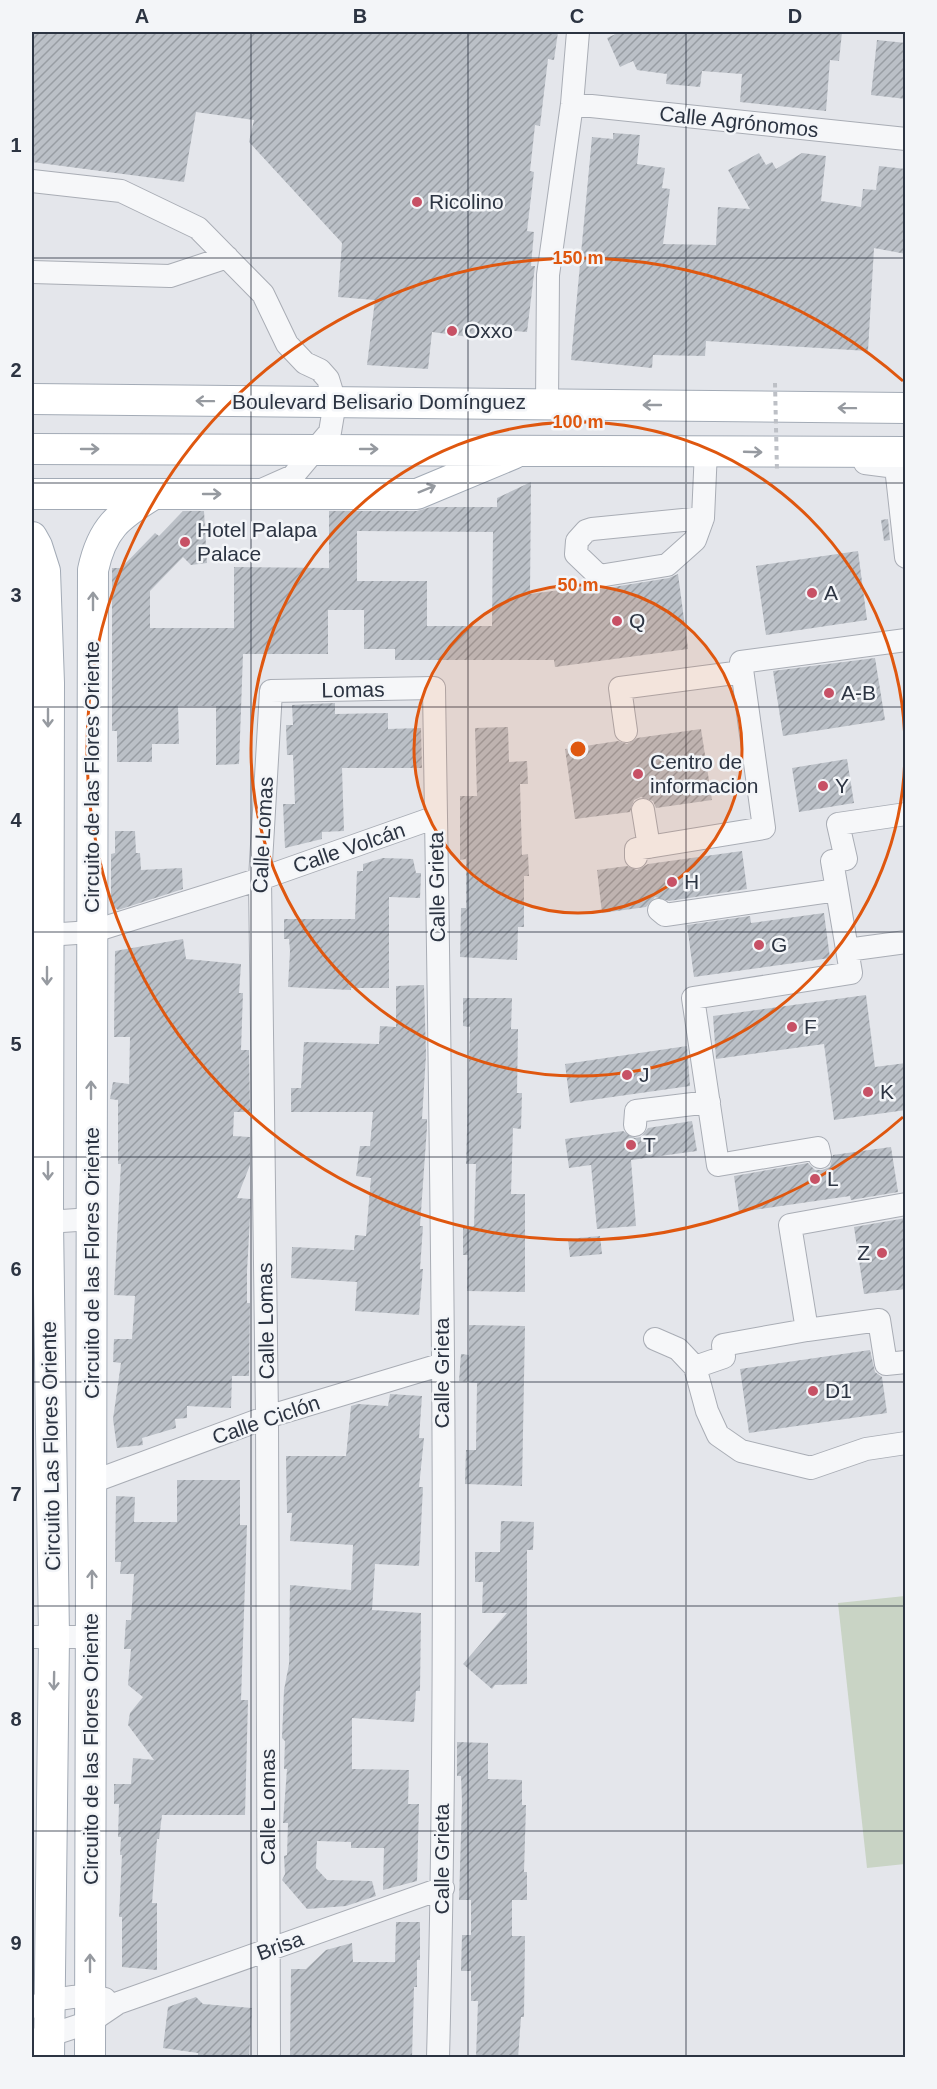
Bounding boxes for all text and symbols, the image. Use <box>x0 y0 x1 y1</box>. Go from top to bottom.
text: A <box>135 5 149 27</box>
text: B <box>353 5 367 27</box>
text: C <box>570 5 584 27</box>
text: D <box>788 5 802 27</box>
street label: Calle Agrónomos <box>658 102 820 141</box>
text: 1 <box>10 134 22 156</box>
place label: Ricolino <box>429 190 504 213</box>
marker: Ricolino <box>410 195 424 209</box>
text: 150 m <box>552 248 604 268</box>
place label: Oxxo <box>464 319 513 342</box>
marker: Oxxo <box>445 324 459 338</box>
text: 2 <box>10 359 22 381</box>
street label: Boulevard Belisario Domínguez <box>232 390 526 413</box>
one-way arrow <box>196 395 216 407</box>
one-way arrow <box>643 399 663 411</box>
one-way arrow <box>838 402 858 413</box>
text: 100 m <box>552 412 604 432</box>
one-way arrow <box>79 443 99 455</box>
one-way arrow <box>358 443 378 455</box>
one-way arrow <box>742 446 762 457</box>
one-way arrow <box>418 483 436 494</box>
one-way arrow <box>202 488 222 500</box>
place label: Hotel Palapa Palace <box>197 518 318 565</box>
marker: Hotel Palapa Palace <box>178 535 192 549</box>
text: 50 m <box>557 575 599 595</box>
place label: A <box>824 581 838 604</box>
text: 3 <box>10 584 22 606</box>
marker: A <box>805 586 819 600</box>
one-way arrow <box>87 592 99 612</box>
place label: Q <box>629 609 645 632</box>
marker: Q <box>610 614 624 628</box>
street label: Circuito de las Flores Oriente <box>80 641 103 913</box>
street label: Lomas <box>321 677 385 702</box>
place label: A-B <box>841 681 876 704</box>
marker: A-B <box>822 686 836 700</box>
one-way arrow <box>42 708 54 728</box>
centre of rings <box>568 739 588 759</box>
place label: Centro de informacion <box>650 750 759 797</box>
marker: Centro de informacion <box>631 767 645 781</box>
place label: Y <box>835 774 849 797</box>
street label: Calle Lomas <box>248 776 277 894</box>
marker: Y <box>816 779 830 793</box>
text: 4 <box>10 809 22 831</box>
street label: Calle Volcán <box>290 818 408 877</box>
street label: Calle Grieta <box>424 831 449 943</box>
place label: H <box>684 870 699 893</box>
marker: H <box>665 875 679 889</box>
place label: G <box>771 933 787 956</box>
marker: G <box>752 938 766 952</box>
one-way arrow <box>41 966 53 986</box>
place label: F <box>804 1015 817 1038</box>
marker: F <box>785 1020 799 1034</box>
text: 5 <box>10 1033 22 1055</box>
place label: J <box>639 1063 650 1086</box>
marker: J <box>620 1068 634 1082</box>
place label: K <box>880 1080 894 1103</box>
one-way arrow <box>85 1081 97 1101</box>
marker: K <box>861 1085 875 1099</box>
street label: Circuito de las Flores Oriente <box>80 1127 103 1399</box>
place label: T <box>643 1133 656 1156</box>
marker: T <box>624 1138 638 1152</box>
one-way arrow <box>42 1161 54 1181</box>
place label: L <box>827 1167 839 1190</box>
marker: L <box>808 1172 822 1186</box>
place label: Z <box>857 1241 870 1264</box>
marker: Z <box>875 1246 889 1260</box>
text: 6 <box>10 1258 22 1280</box>
street label: Calle Lomas <box>253 1262 278 1380</box>
street label: Calle Grieta <box>430 1317 453 1428</box>
street label: Circuito Las Flores Oriente <box>37 1321 64 1571</box>
place label: D1 <box>825 1379 852 1402</box>
marker: D1 <box>806 1384 820 1398</box>
street label: Calle Ciclón <box>209 1390 323 1449</box>
text: 7 <box>10 1483 22 1505</box>
one-way arrow <box>86 1570 98 1590</box>
street label: Circuito de las Flores Oriente <box>79 1613 102 1885</box>
one-way arrow <box>48 1671 59 1691</box>
text: 8 <box>10 1708 22 1730</box>
street label: Calle Lomas <box>256 1749 279 1865</box>
street label: Calle Grieta <box>430 1803 453 1914</box>
street label: Brisa <box>253 1926 307 1965</box>
text: 9 <box>10 1932 22 1954</box>
one-way arrow <box>84 1954 96 1974</box>

